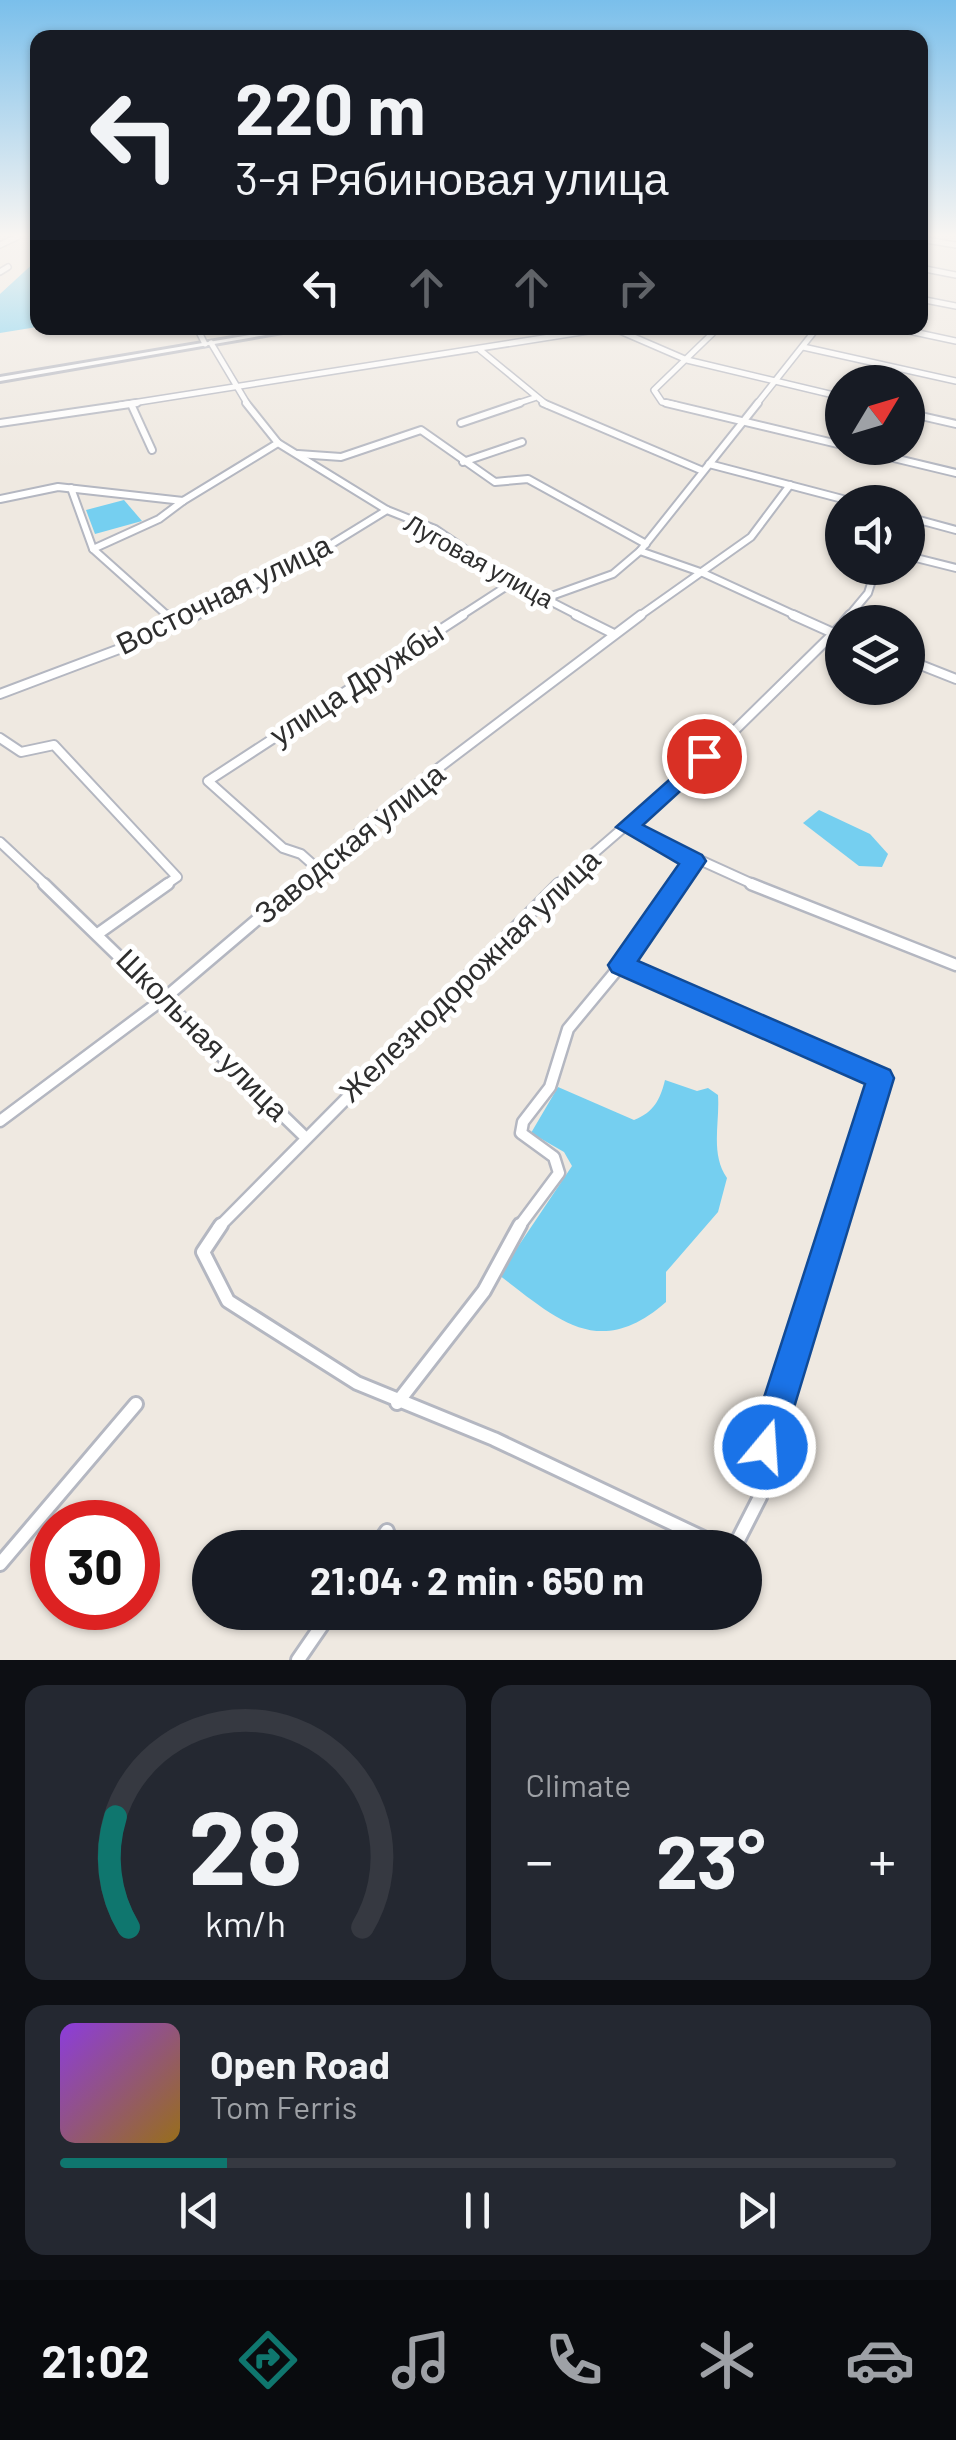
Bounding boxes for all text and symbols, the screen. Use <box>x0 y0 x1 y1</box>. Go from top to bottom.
text: 220 m <box>235 65 426 149</box>
icon: left <box>70 70 200 200</box>
text: 3-я Рябиновая улица <box>235 150 668 204</box>
icon: left <box>294 260 349 315</box>
icon: ahead <box>399 260 454 315</box>
icon: ahead <box>504 260 559 315</box>
icon: right <box>609 260 664 315</box>
north arrow <box>825 365 925 465</box>
map controls <box>825 365 925 705</box>
button: sound <box>825 485 925 585</box>
street label: Луговая улица <box>400 507 559 613</box>
street label: Восточная улица <box>110 525 337 661</box>
button: layers <box>825 605 925 705</box>
street label: улица Дружбы <box>262 613 449 752</box>
pin <box>662 714 747 799</box>
icon: arrive <box>677 729 732 784</box>
street label: Заводская улица <box>246 755 451 930</box>
street label: Железнодорожная улица <box>331 840 607 1108</box>
street label: Школьная улица <box>110 940 297 1127</box>
position arrow <box>713 1395 817 1499</box>
speed limit sign: 30 <box>30 1500 160 1630</box>
text: 21:04 · 2 min · 650 m <box>310 1557 644 1603</box>
text: Climate <box>526 1765 631 1803</box>
text: 28 <box>188 1781 303 1906</box>
text: 23° <box>656 1814 766 1904</box>
text: − <box>526 1826 553 1892</box>
text: + <box>868 1826 896 1892</box>
text: km/h <box>205 1901 286 1944</box>
text: Open Road <box>210 2041 390 2087</box>
text: Tom Ferris <box>210 2087 357 2125</box>
icon: previous <box>172 2183 227 2238</box>
icon: pause <box>450 2183 505 2238</box>
icon: next <box>729 2183 784 2238</box>
icon: directions <box>233 2325 303 2395</box>
icon: music <box>386 2325 456 2395</box>
icon: phone <box>539 2325 609 2395</box>
icon: climate <box>692 2325 762 2395</box>
icon: car <box>845 2325 915 2395</box>
text: 21:02 <box>41 2333 150 2387</box>

